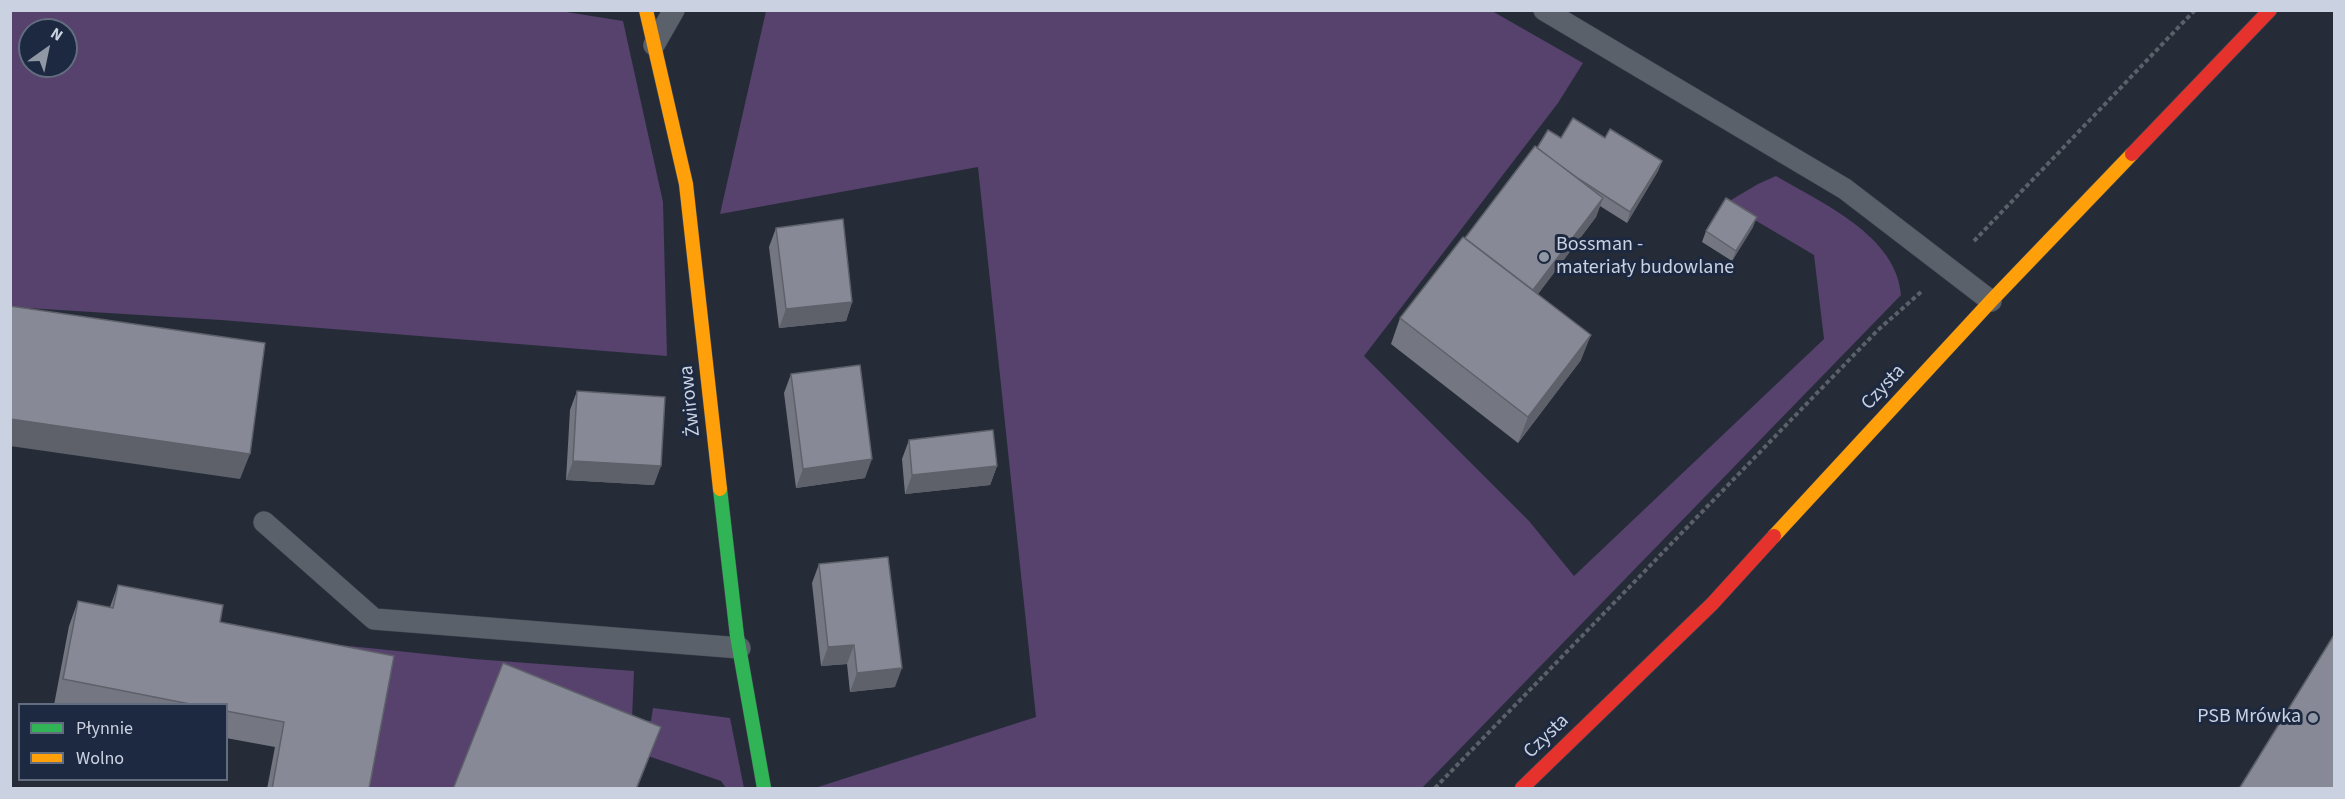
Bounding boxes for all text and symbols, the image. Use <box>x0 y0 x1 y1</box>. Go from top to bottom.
north arrow <box>18 18 78 78</box>
text: N <box>46 22 67 47</box>
place label: Bossman - materiały budowlane <box>1556 234 1734 281</box>
marker: Bossman - materiały budowlane <box>1537 250 1551 264</box>
street label: Czysta <box>1857 360 1911 416</box>
street label: Żwirowa <box>675 364 707 438</box>
legend <box>18 703 228 781</box>
place label: PSB Mrówka <box>2197 706 2301 730</box>
street label: Czysta <box>1519 710 1575 764</box>
marker: PSB Mrówka <box>2306 711 2320 725</box>
text: Płynnie <box>76 716 133 741</box>
text: Wolno <box>76 746 124 771</box>

